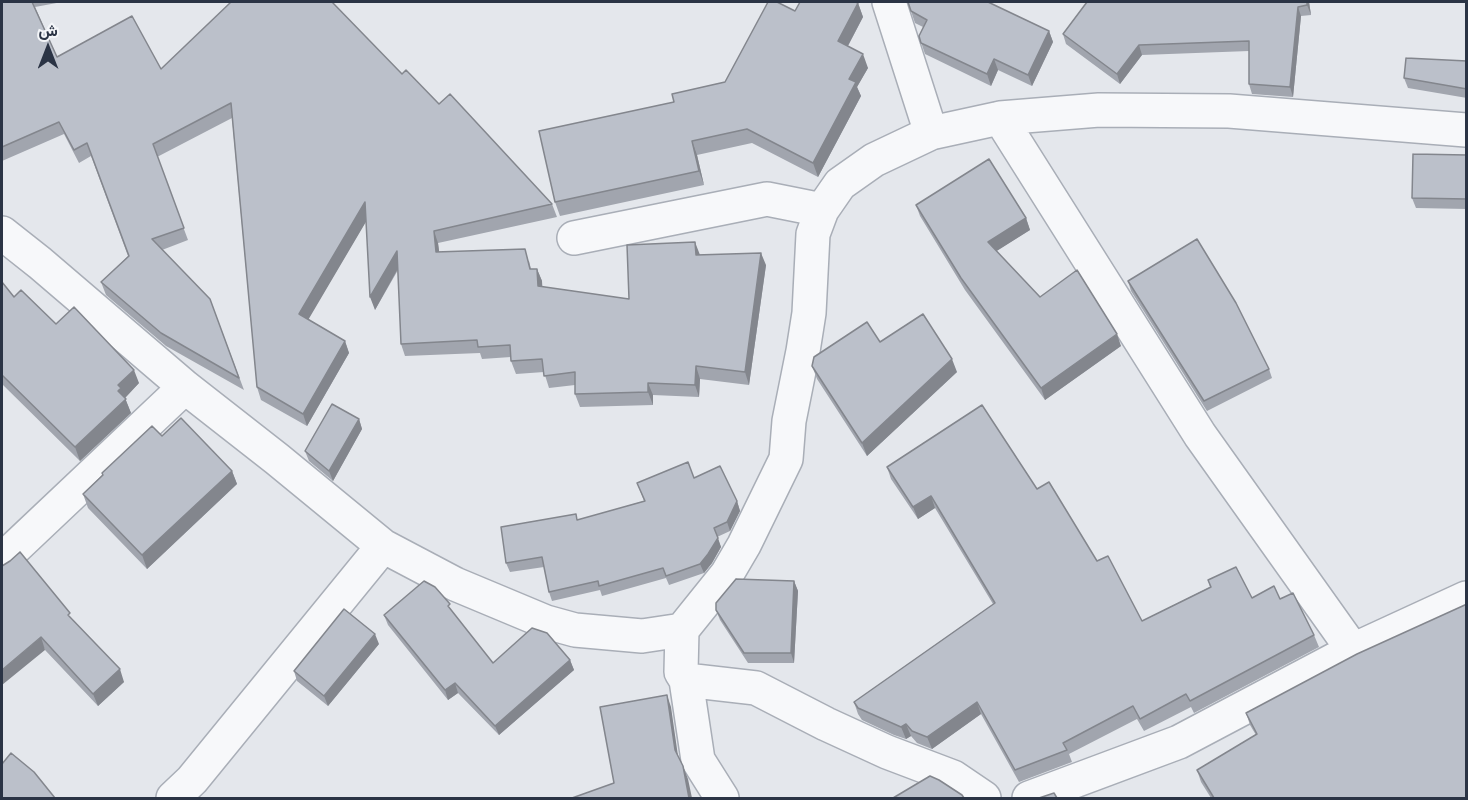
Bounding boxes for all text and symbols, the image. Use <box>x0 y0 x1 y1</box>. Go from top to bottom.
north arrow <box>18 18 78 78</box>
text: ش <box>38 21 58 39</box>

